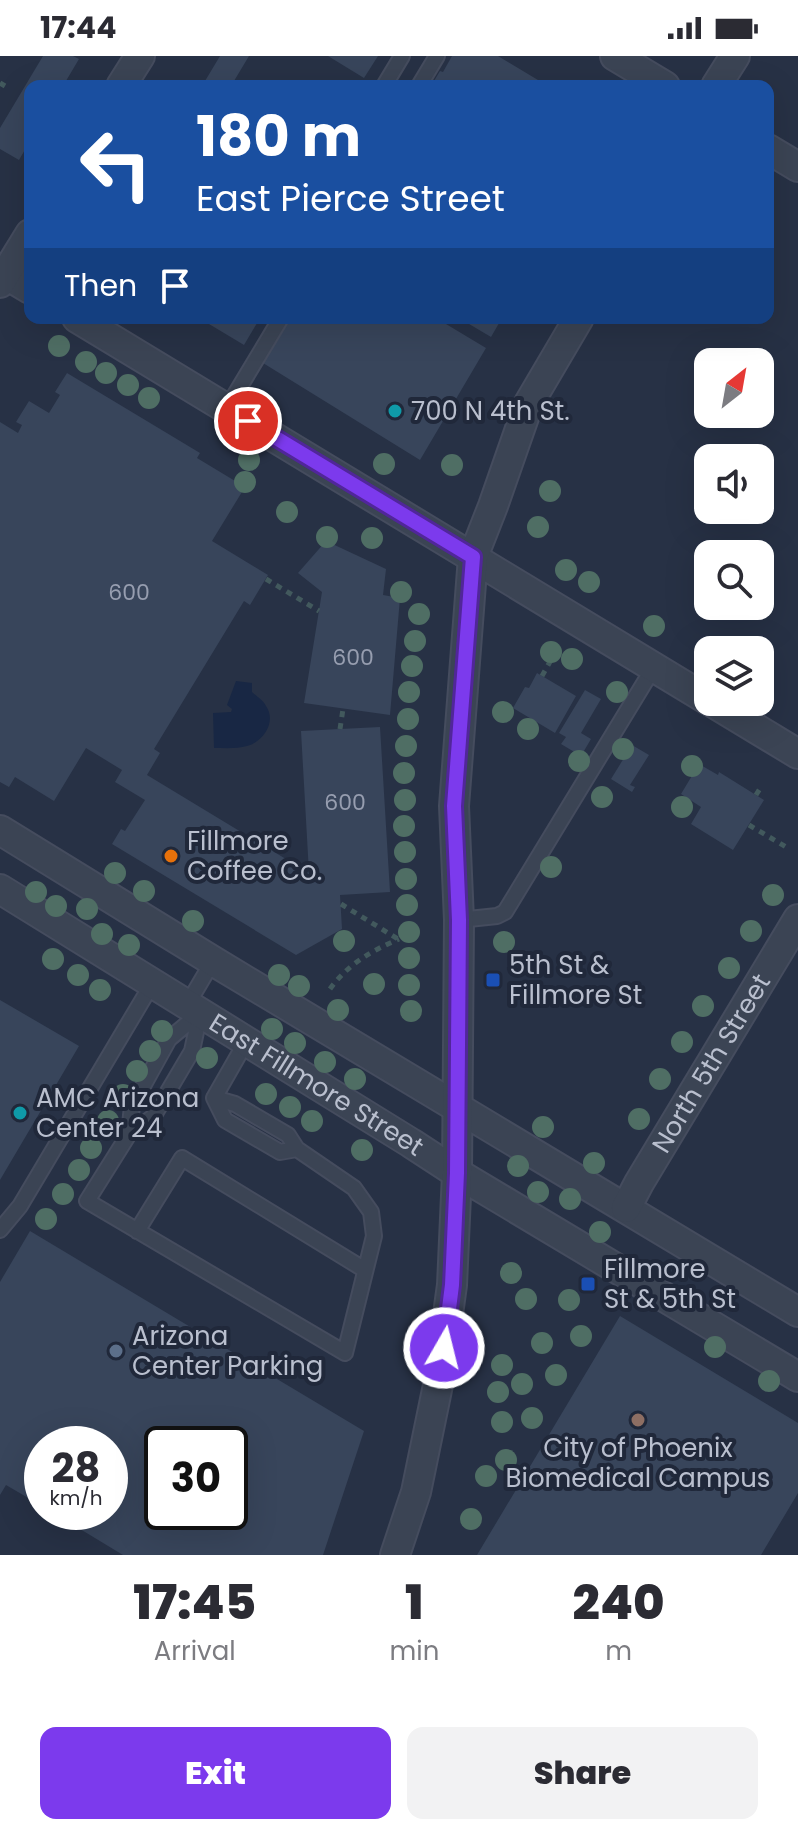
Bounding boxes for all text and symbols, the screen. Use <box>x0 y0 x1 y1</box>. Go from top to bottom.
text: 17:44 <box>40 6 116 49</box>
text: 180 m <box>196 97 361 176</box>
icon: left <box>64 112 168 216</box>
text: East Pierce Street <box>196 173 505 224</box>
text: Then <box>64 264 137 307</box>
icon: arrive <box>153 264 197 308</box>
north arrow <box>694 348 774 428</box>
map controls <box>694 348 774 716</box>
pin <box>214 387 282 455</box>
place label: 700 N 4th St. <box>411 393 570 429</box>
icon: arrive <box>226 399 270 443</box>
marker: 700 N 4th St. <box>386 402 404 420</box>
button: sound <box>694 444 774 524</box>
button: search <box>694 540 774 620</box>
house number: 600 <box>108 577 150 608</box>
button: layers <box>694 636 774 716</box>
house number: 600 <box>332 642 374 673</box>
house number: 600 <box>324 787 366 818</box>
place label: Fillmore Coffee Co. <box>187 823 322 889</box>
marker: Fillmore Coffee Co. <box>162 847 180 865</box>
place label: 5th St & Fillmore St <box>509 947 642 1013</box>
street label: North 5th Street <box>643 967 779 1160</box>
marker: 5th St & Fillmore St <box>484 971 502 989</box>
street label: East Fillmore Street <box>203 1005 431 1164</box>
place label: AMC Arizona Center 24 <box>36 1080 199 1146</box>
marker: AMC Arizona Center 24 <box>11 1104 29 1122</box>
place label: Fillmore St & 5th St <box>604 1251 736 1317</box>
marker: Fillmore St & 5th St <box>579 1275 597 1293</box>
position arrow <box>402 1306 486 1390</box>
place label: Arizona Center Parking <box>132 1318 323 1384</box>
marker: Arizona Center Parking <box>107 1342 125 1360</box>
marker: City of Phoenix Biomedical Campus <box>629 1411 647 1429</box>
speed limit sign: 30 <box>144 1426 248 1530</box>
place label: City of Phoenix Biomedical Campus <box>506 1430 770 1496</box>
text: 28 <box>52 1440 100 1496</box>
text: km/h <box>49 1484 103 1512</box>
text: 17:45 <box>133 1569 256 1636</box>
text: 1 <box>405 1569 424 1636</box>
text: 240 <box>573 1569 665 1636</box>
text: Arrival <box>154 1633 236 1669</box>
text: min <box>389 1633 439 1669</box>
text: m <box>605 1633 632 1669</box>
button: Exit <box>40 1727 391 1819</box>
button: Share <box>407 1727 758 1819</box>

